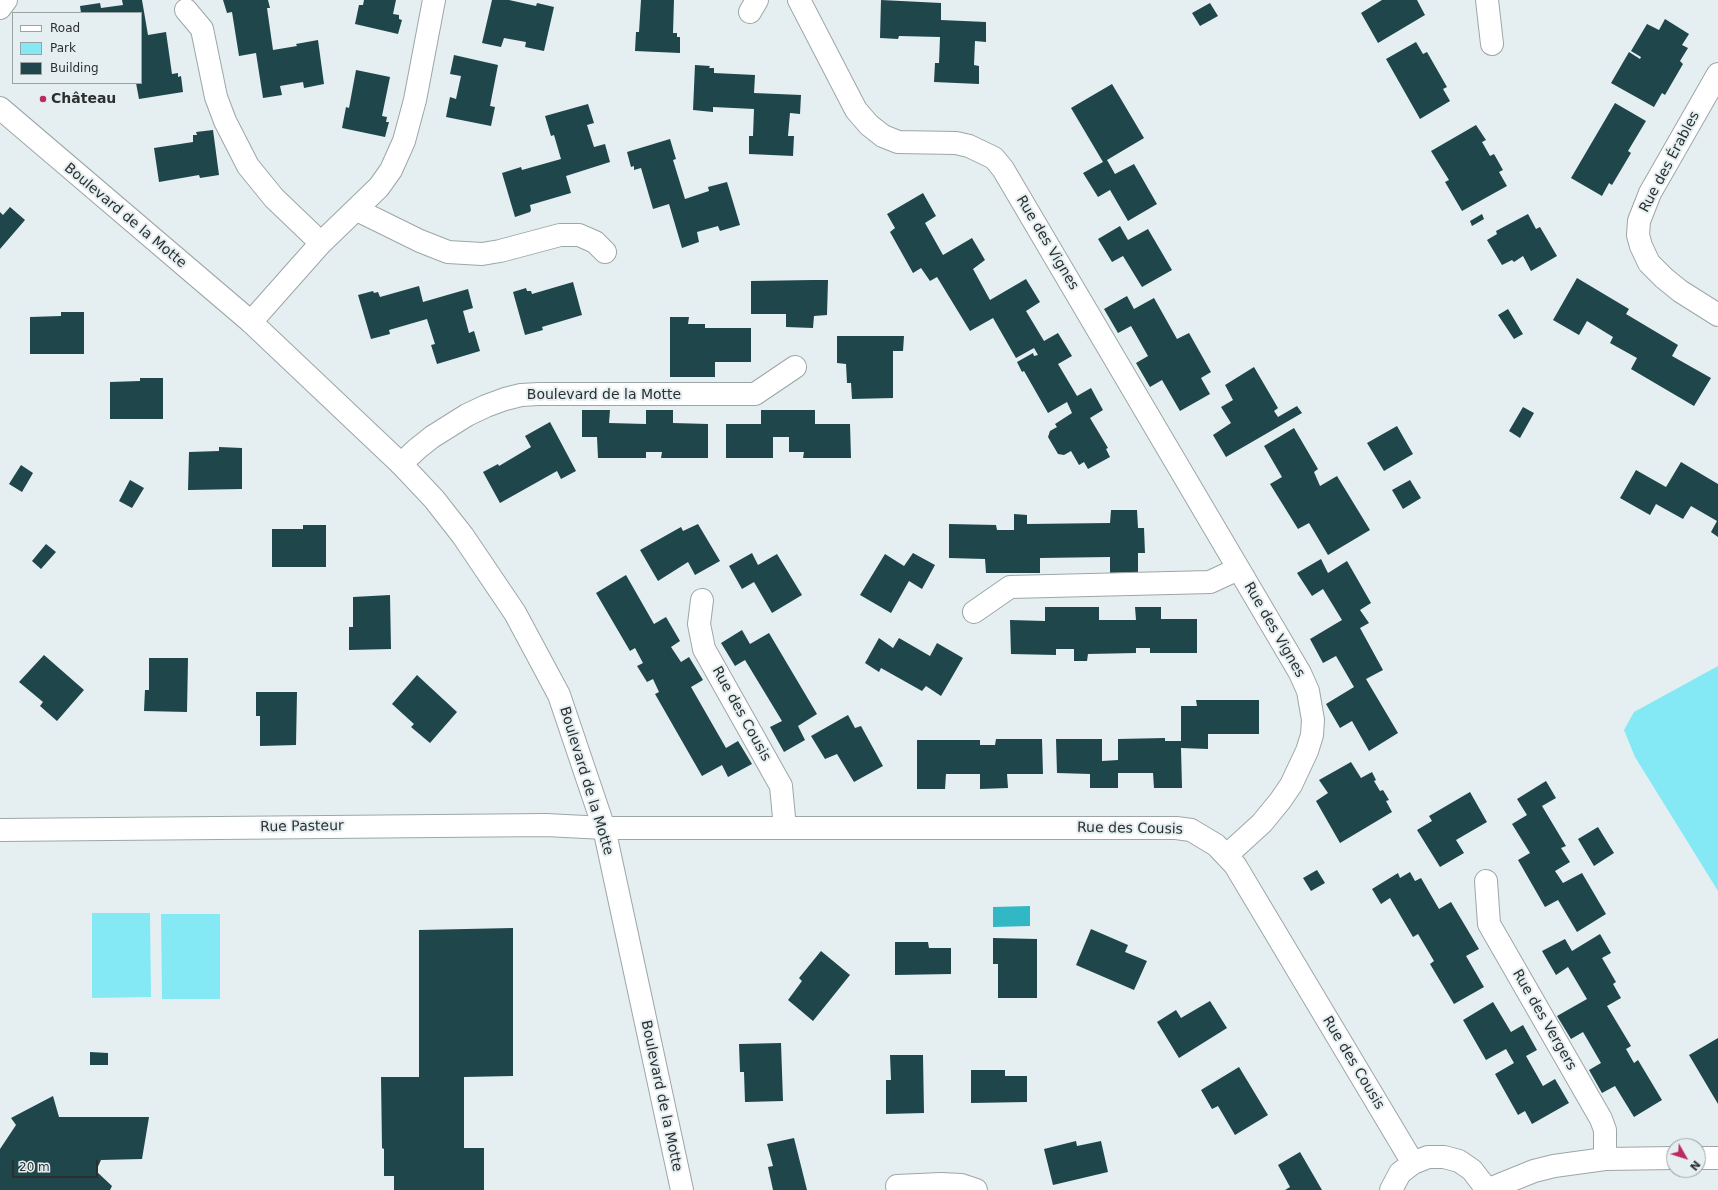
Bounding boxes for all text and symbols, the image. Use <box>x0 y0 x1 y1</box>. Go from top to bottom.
legend <box>12 12 142 84</box>
text: Road <box>50 21 80 35</box>
text: Park <box>50 41 76 55</box>
text: Building <box>50 61 99 75</box>
place label: Château <box>51 91 116 107</box>
marker: Château <box>38 94 48 104</box>
street label: Rue des Érables <box>1636 109 1704 215</box>
street label: Boulevard de la Motte <box>60 160 190 272</box>
street label: Rue des Vignes <box>1012 193 1082 293</box>
street label: Boulevard de la Motte <box>527 387 681 403</box>
street label: Rue des Vignes <box>1240 579 1308 681</box>
street label: Rue des Cousis <box>708 664 774 764</box>
street label: Boulevard de la Motte <box>555 705 617 857</box>
street label: Rue Pasteur <box>260 818 344 836</box>
street label: Rue des Cousis <box>1077 820 1183 838</box>
street label: Rue des Vergers <box>1508 967 1580 1073</box>
street label: Rue des Cousis <box>1319 1013 1387 1113</box>
street label: Boulevard de la Motte <box>637 1019 685 1173</box>
north arrow <box>1666 1138 1706 1178</box>
scale bar <box>14 1152 100 1178</box>
text: N <box>1687 1158 1703 1173</box>
text: 20 m <box>19 1160 50 1174</box>

